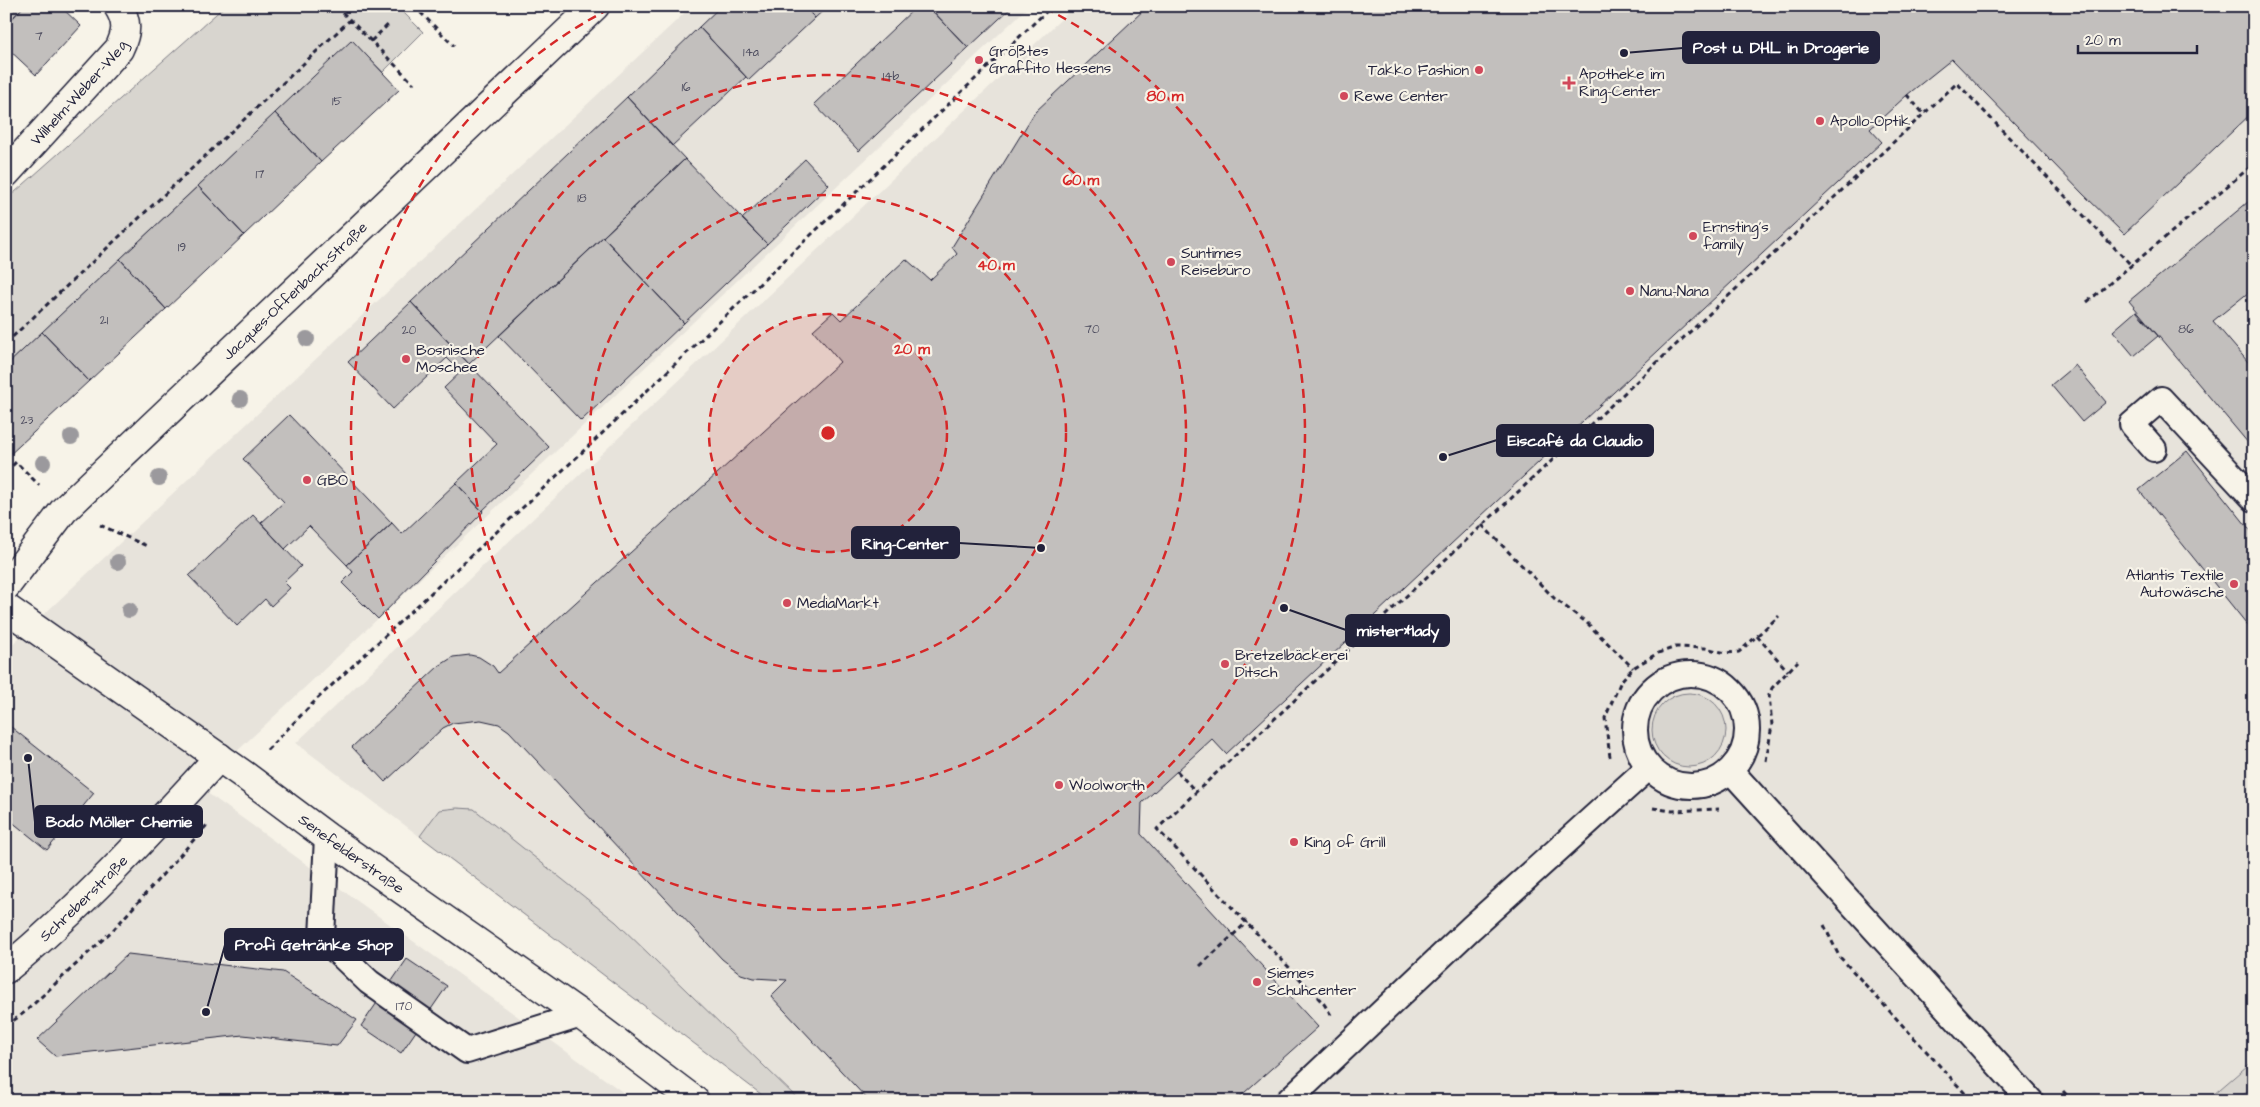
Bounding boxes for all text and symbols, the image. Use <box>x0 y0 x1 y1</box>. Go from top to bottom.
scale bar <box>2078 22 2196 54</box>
house number: 7 <box>35 28 43 45</box>
text: 20 m <box>2085 30 2121 51</box>
callout: Post u. DHL in Drogerie <box>1683 32 1879 63</box>
street label: Wilhelm-Weber-Weg <box>26 37 133 150</box>
text: Post u. DHL in Drogerie <box>1693 37 1869 61</box>
place label: Größtes Graffito Hessens <box>989 41 1112 79</box>
house number: 14a <box>743 44 759 61</box>
marker: Größtes Graffito Hessens <box>973 54 985 66</box>
place label: Takko Fashion <box>1368 60 1469 81</box>
marker: Takko Fashion <box>1473 64 1485 76</box>
place label: Apotheke im Ring-Center <box>1579 64 1665 103</box>
house number: 14b <box>883 68 899 85</box>
marker: Apotheke im Ring-Center <box>1563 77 1575 89</box>
house number: 16 <box>681 79 691 96</box>
text: 80 m <box>1147 86 1184 107</box>
place label: Rewe Center <box>1354 86 1448 107</box>
marker: Rewe Center <box>1338 90 1350 102</box>
house number: 15 <box>332 93 343 110</box>
place label: Apollo-Optik <box>1830 111 1910 132</box>
marker: Apollo-Optik <box>1814 115 1826 127</box>
house number: 17 <box>256 166 265 183</box>
text: 60 m <box>1063 170 1100 191</box>
house number: 18 <box>577 190 587 207</box>
street label: Jacques-Offenbach-Straße <box>218 217 372 365</box>
place label: Ernsting's family <box>1703 217 1769 256</box>
marker: Ernsting's family <box>1687 230 1699 242</box>
house number: 19 <box>178 239 186 256</box>
place label: Suntimes Reisebüro <box>1181 243 1251 281</box>
text: 40 m <box>977 255 1015 276</box>
marker: Suntimes Reisebüro <box>1165 256 1177 268</box>
place label: Nanu-Nana <box>1640 281 1709 302</box>
marker: Nanu-Nana <box>1624 285 1636 297</box>
house number: 21 <box>100 312 109 329</box>
house number: 70 <box>1085 321 1100 338</box>
house number: 86 <box>2178 321 2194 338</box>
house number: 20 <box>402 322 417 339</box>
text: 20 m <box>893 339 930 360</box>
place label: Bosnische Moschee <box>416 340 485 378</box>
marker: Bosnische Moschee <box>400 353 412 365</box>
house number: 23 <box>21 412 33 429</box>
centre of rings <box>819 424 837 442</box>
callout: Eiscafé da Claudio <box>1497 425 1653 456</box>
text: Eiscafé da Claudio <box>1507 430 1644 452</box>
place label: GBO <box>317 470 348 491</box>
marker: GBO <box>301 474 313 486</box>
callout: Ring-Center <box>852 527 959 558</box>
text: Ring-Center <box>862 533 949 557</box>
place label: Atlantis Textile Autowäsche <box>2126 565 2224 603</box>
marker: Atlantis Textile Autowäsche <box>2228 578 2240 590</box>
place label: MediaMarkt <box>797 593 879 614</box>
marker: MediaMarkt <box>781 597 793 609</box>
callout: mister*lady <box>1346 615 1449 646</box>
text: mister*lady <box>1357 620 1440 643</box>
place label: Bretzelbäckerei Ditsch <box>1235 645 1348 683</box>
marker: Bretzelbäckerei Ditsch <box>1219 658 1231 670</box>
place label: Woolworth <box>1069 775 1145 796</box>
marker: Woolworth <box>1053 779 1065 791</box>
callout: Bodo Möller Chemie <box>35 806 202 837</box>
street label: Senefelderstraße <box>294 809 409 899</box>
text: Bodo Möller Chemie <box>46 811 193 833</box>
place label: King of Grill <box>1304 832 1386 854</box>
marker: King of Grill <box>1288 836 1300 848</box>
street label: Schreberstraße <box>35 850 133 946</box>
callout: Profi Getränke Shop <box>225 929 403 960</box>
text: Profi Getränke Shop <box>235 934 393 956</box>
place label: Siemes Schuhcenter <box>1267 963 1356 1001</box>
marker: Siemes Schuhcenter <box>1251 976 1263 988</box>
house number: 170 <box>396 998 413 1015</box>

